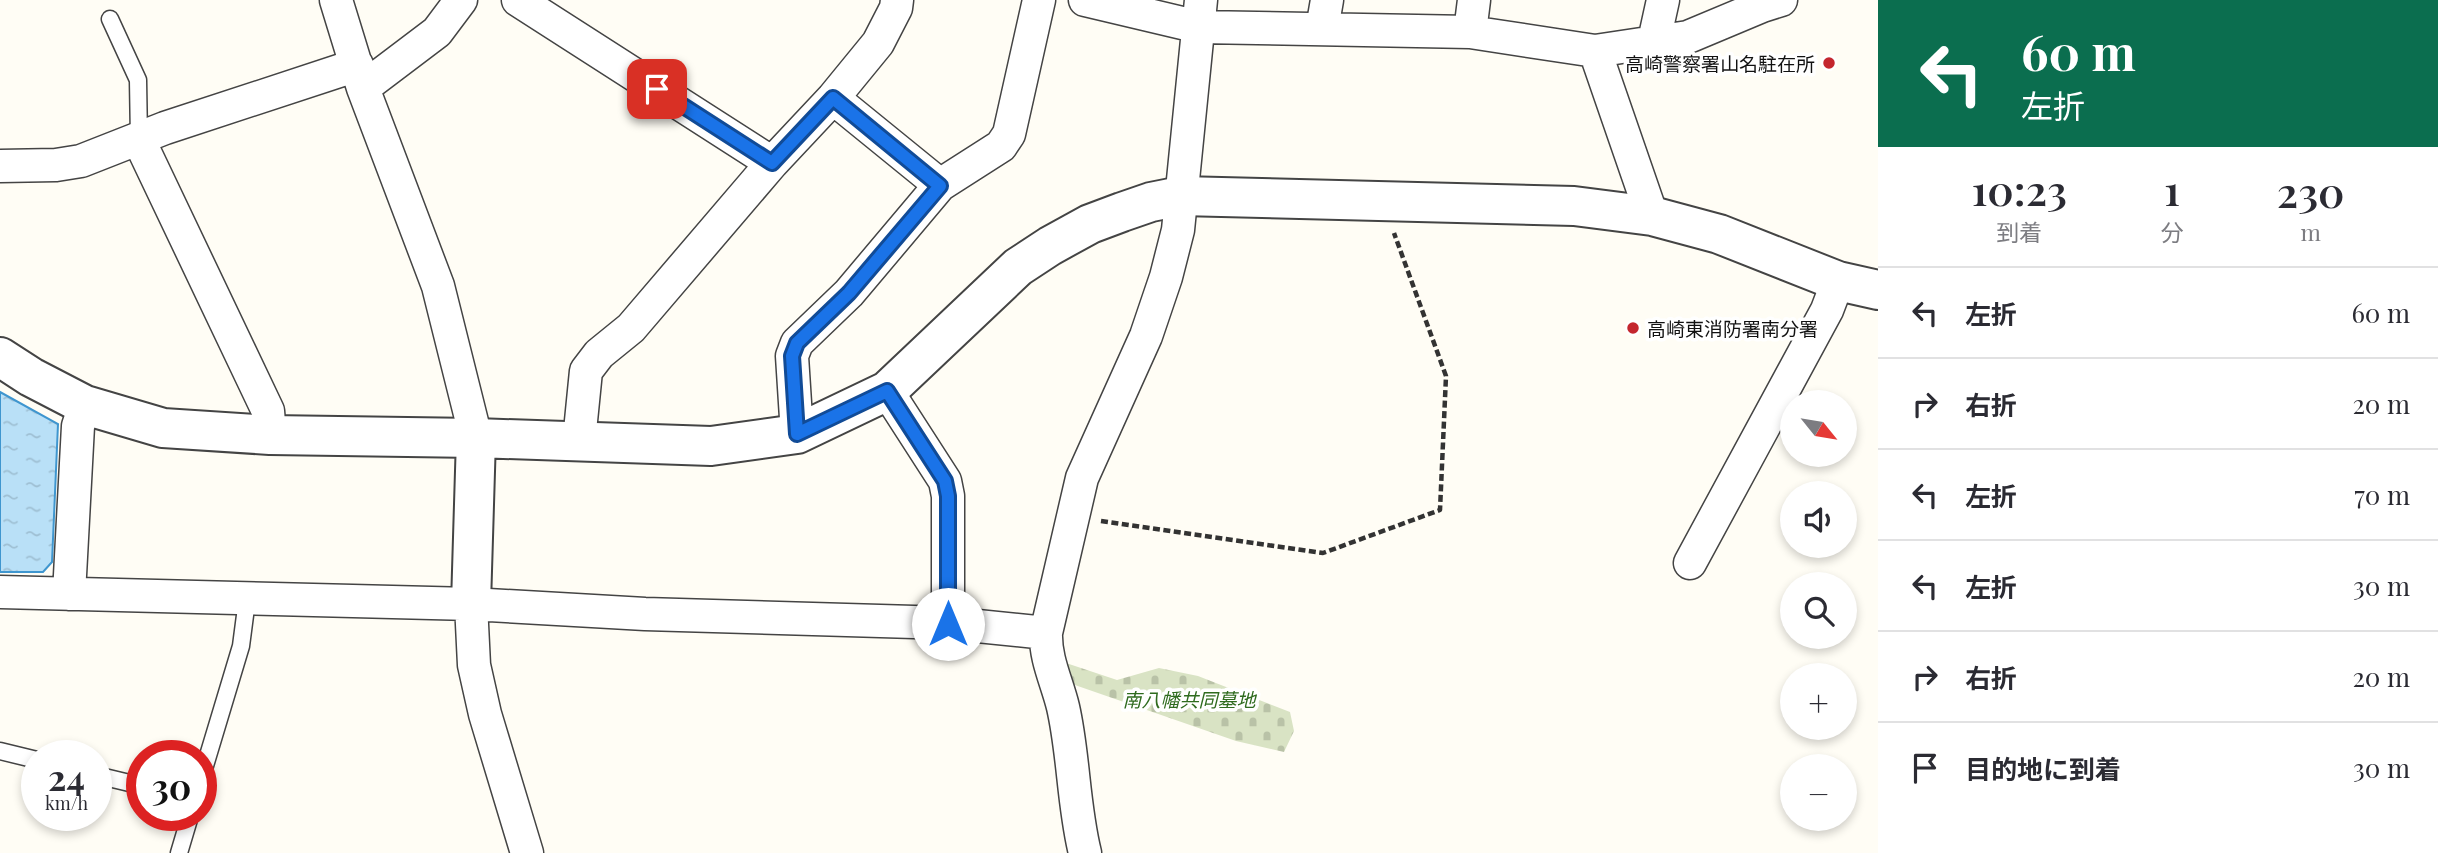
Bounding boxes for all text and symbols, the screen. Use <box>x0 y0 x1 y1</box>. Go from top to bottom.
text: 60 m <box>2021 18 2136 83</box>
icon: left <box>1906 28 1997 119</box>
place label: 高崎警察署山名駐在所 <box>1625 50 1815 76</box>
marker: 高崎警察署山名駐在所 <box>1821 55 1837 71</box>
pin <box>627 59 687 119</box>
icon: arrive <box>638 70 676 108</box>
text: 左折 <box>2021 83 2085 126</box>
text: 10:23 <box>1971 161 2067 217</box>
text: 1 <box>2164 161 2180 217</box>
text: 230 <box>2277 163 2345 219</box>
text: 到着 <box>1996 216 2042 247</box>
text: 分 <box>2160 216 2183 247</box>
text: m <box>2300 216 2321 247</box>
icon: left <box>1906 294 1944 332</box>
text: 60 m <box>2351 295 2410 330</box>
text: 左折 <box>1965 296 2017 331</box>
place label: 高崎東消防署南分署 <box>1647 315 1818 341</box>
marker: 高崎東消防署南分署 <box>1625 320 1641 336</box>
icon: right <box>1906 385 1944 423</box>
text: 20 m <box>2352 386 2410 421</box>
text: 右折 <box>1965 387 2017 422</box>
north arrow <box>1780 390 1857 467</box>
map controls <box>1780 390 1857 831</box>
icon: left <box>1906 476 1944 514</box>
text: 70 m <box>2354 477 2410 512</box>
text: 左折 <box>1965 478 2017 513</box>
button: sound <box>1780 481 1857 558</box>
icon: left <box>1906 567 1944 605</box>
text: 30 m <box>2353 568 2410 603</box>
text: 左折 <box>1965 569 2017 604</box>
button: search <box>1780 572 1857 649</box>
position arrow <box>911 587 985 661</box>
icon: right <box>1906 658 1944 696</box>
text: 20 m <box>2352 659 2410 694</box>
text: 右折 <box>1965 660 2017 695</box>
button: + <box>1780 663 1857 740</box>
park label: 南八幡共同墓地 <box>1122 686 1257 712</box>
speed limit sign: 30 <box>126 740 217 831</box>
icon: arrive <box>1906 749 1944 787</box>
text: 30 m <box>2353 750 2410 785</box>
text: 目的地に到着 <box>1965 751 2121 786</box>
text: 24 <box>48 753 85 800</box>
button: − <box>1780 754 1857 831</box>
text: km/h <box>45 791 88 815</box>

